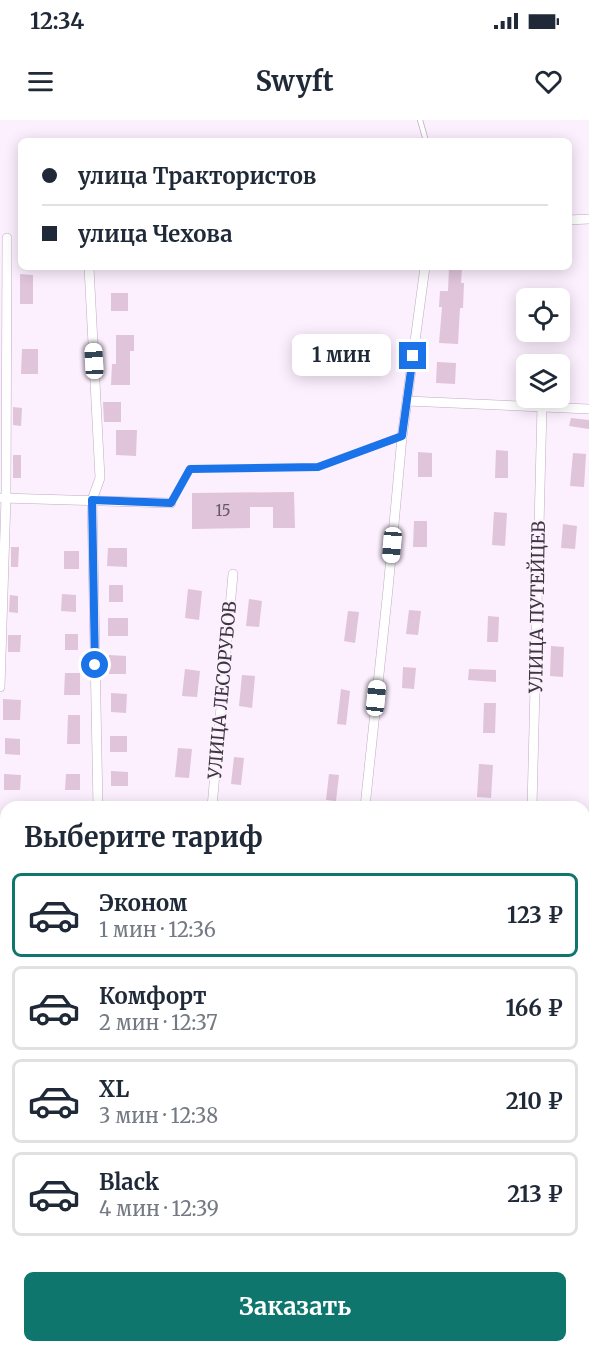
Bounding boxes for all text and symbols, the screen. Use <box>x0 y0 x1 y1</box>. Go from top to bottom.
text: 12:34 <box>30 7 84 35</box>
text: Swyft <box>255 64 334 98</box>
icon: menu <box>24 65 57 98</box>
icon: heart <box>532 65 565 98</box>
text: улица Трактористов <box>78 162 316 190</box>
text: улица Чехова <box>78 220 232 248</box>
map controls <box>516 288 570 408</box>
button: locate <box>516 288 570 342</box>
callout: 1 мин <box>293 335 392 377</box>
text: 1 мин <box>312 342 371 367</box>
route end <box>399 342 426 369</box>
car <box>84 343 104 379</box>
button: layers <box>516 354 570 408</box>
house number: 15 <box>215 501 231 520</box>
street label: УЛИЦА ПУТЕЙЦЕВ <box>524 521 550 694</box>
car <box>381 526 403 564</box>
street label: УЛИЦА ЛЕСОРУБОВ <box>203 600 241 781</box>
route start <box>81 651 108 678</box>
car <box>365 679 387 717</box>
text: Выберите тариф <box>24 820 263 854</box>
icon: car <box>27 888 81 942</box>
text: Эконом <box>99 889 187 917</box>
text: 123 ₽ <box>507 901 563 929</box>
text: 1 мин · 12:36 <box>99 917 216 942</box>
icon: car <box>27 981 81 1035</box>
text: Комфорт <box>99 982 207 1010</box>
text: 166 ₽ <box>506 994 563 1022</box>
text: 2 мин · 12:37 <box>99 1010 218 1035</box>
icon: car <box>27 1074 81 1128</box>
text: XL <box>99 1075 129 1103</box>
text: 210 ₽ <box>506 1087 563 1115</box>
text: 3 мин · 12:38 <box>99 1103 218 1128</box>
icon: car <box>27 1167 81 1221</box>
text: Black <box>99 1168 159 1196</box>
text: 213 ₽ <box>507 1180 563 1208</box>
text: 4 мин · 12:39 <box>99 1196 219 1221</box>
button: Заказать <box>24 1272 566 1341</box>

